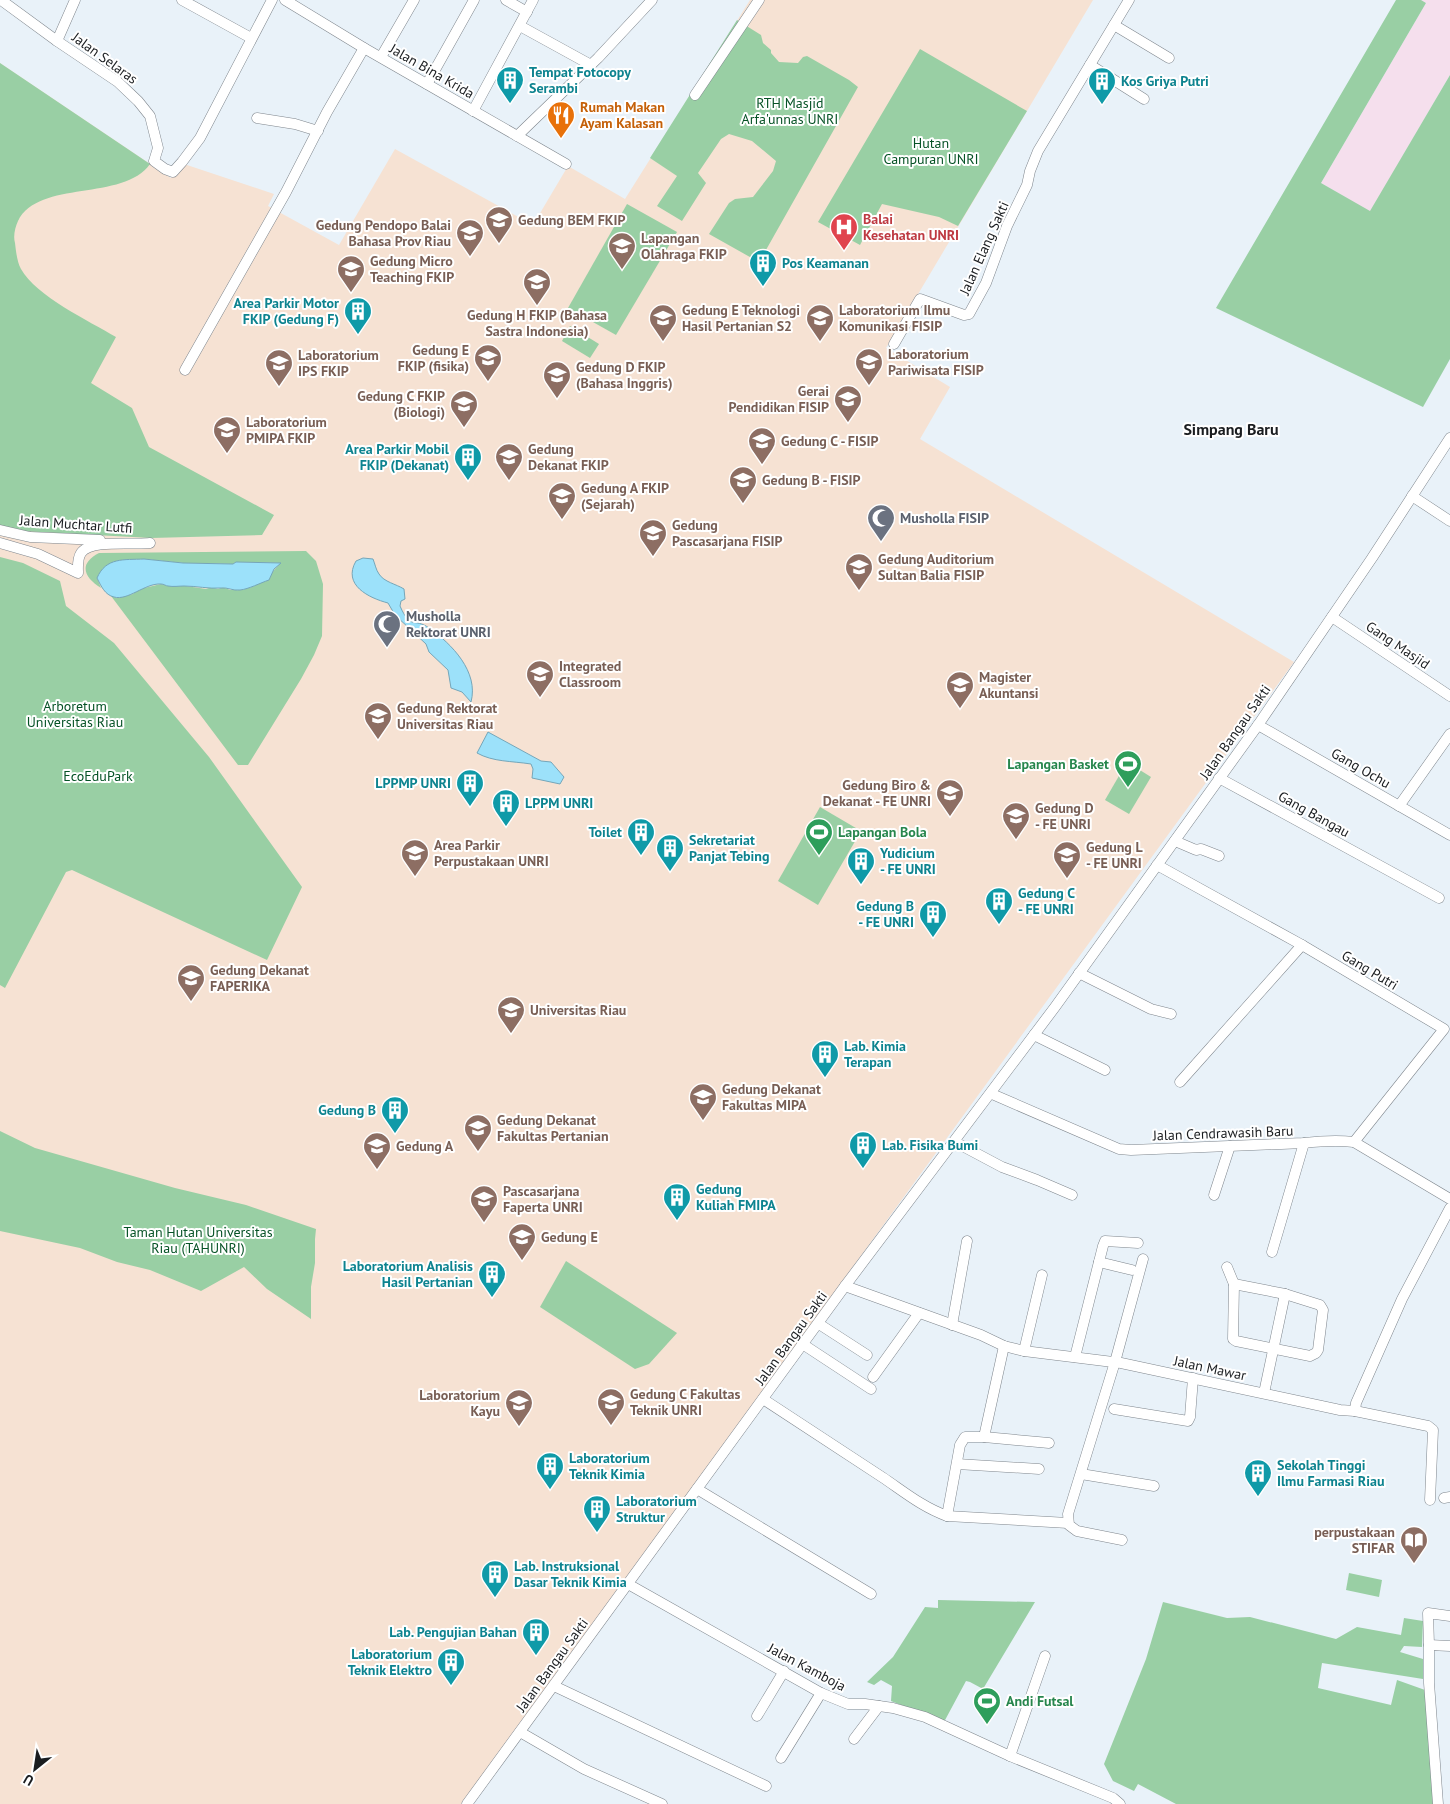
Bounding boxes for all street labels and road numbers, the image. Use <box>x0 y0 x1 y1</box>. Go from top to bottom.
street label: Jalan Selaras <box>68 28 141 88</box>
street label: Jalan Bina Krida <box>386 39 478 103</box>
street label: Jalan Elang Sakti <box>955 198 1013 298</box>
street label: Jalan Muchtar Lutfi <box>18 511 133 537</box>
street label: Gang Masjid <box>1363 617 1433 673</box>
street label: Jalan Bangau Sakti <box>1195 681 1274 784</box>
street label: Gang Ochu <box>1328 744 1394 792</box>
street label: Gang Bangau <box>1275 787 1353 841</box>
street label: Gang Putri <box>1339 946 1401 994</box>
street label: Jalan Cendrawasih Baru <box>1151 1122 1294 1144</box>
street label: Jalan Bangau Sakti <box>750 1288 831 1389</box>
street label: Jalan Mawar <box>1171 1351 1248 1384</box>
street label: Jalan Bangau Sakti <box>511 1615 592 1716</box>
street label: Jalan Kamboja <box>764 1638 849 1695</box>

